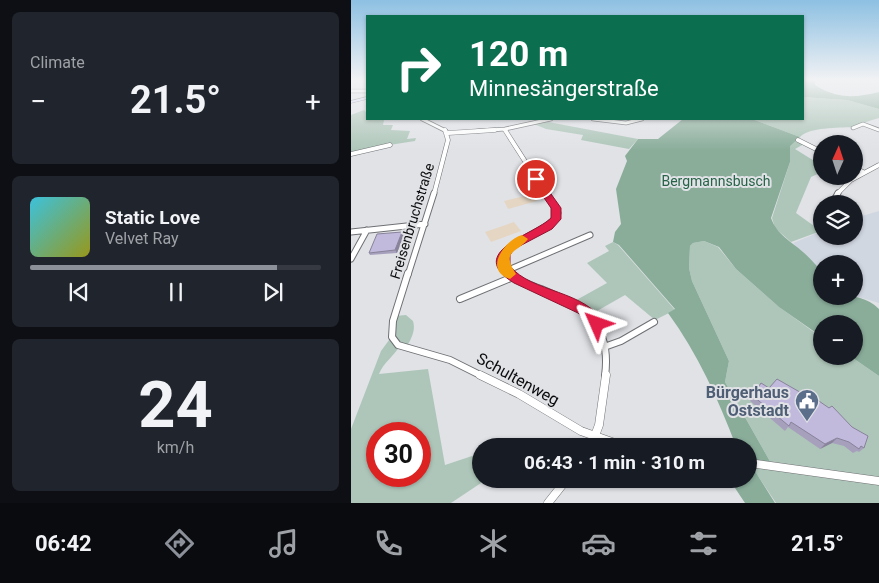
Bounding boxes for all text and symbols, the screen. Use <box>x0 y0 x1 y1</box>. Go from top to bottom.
text: 120 m <box>469 34 568 75</box>
icon: right <box>386 35 451 100</box>
text: Climate <box>30 53 85 72</box>
text: Minnesängerstraße <box>469 76 659 101</box>
text: 21.5° <box>130 78 221 122</box>
text: − <box>30 85 46 118</box>
text: + <box>305 85 321 118</box>
north arrow <box>813 135 863 185</box>
map controls <box>813 135 863 365</box>
pin <box>515 158 557 200</box>
street label: Freisenbruchstraße <box>387 161 437 281</box>
icon: arrive <box>522 165 550 193</box>
park label: Bergmannsbusch <box>661 173 771 189</box>
button: layers <box>813 195 863 245</box>
text: Static Love <box>105 206 200 229</box>
text: Velvet Ray <box>105 229 179 248</box>
button: + <box>813 255 863 305</box>
icon: previous <box>65 278 93 306</box>
icon: pause <box>162 278 190 306</box>
icon: next <box>259 278 287 306</box>
position arrow <box>570 297 622 349</box>
button: − <box>813 315 863 365</box>
street label: Schultenweg <box>473 349 563 409</box>
text: 24 <box>138 367 213 443</box>
place label: Bürgerhaus Oststadt <box>706 383 790 420</box>
public building icon: Bürgerhaus Oststadt <box>794 388 820 422</box>
speed limit sign: 30 <box>366 422 431 487</box>
text: km/h <box>157 438 194 457</box>
text: 06:43 · 1 min · 310 m <box>524 451 705 474</box>
icon: directions <box>162 526 197 561</box>
icon: music <box>266 526 301 561</box>
icon: phone <box>371 526 406 561</box>
icon: climate <box>476 526 511 561</box>
icon: car <box>581 526 616 561</box>
icon: filters <box>686 526 721 561</box>
text: 06:42 <box>35 531 92 556</box>
text: 21.5° <box>791 531 844 556</box>

